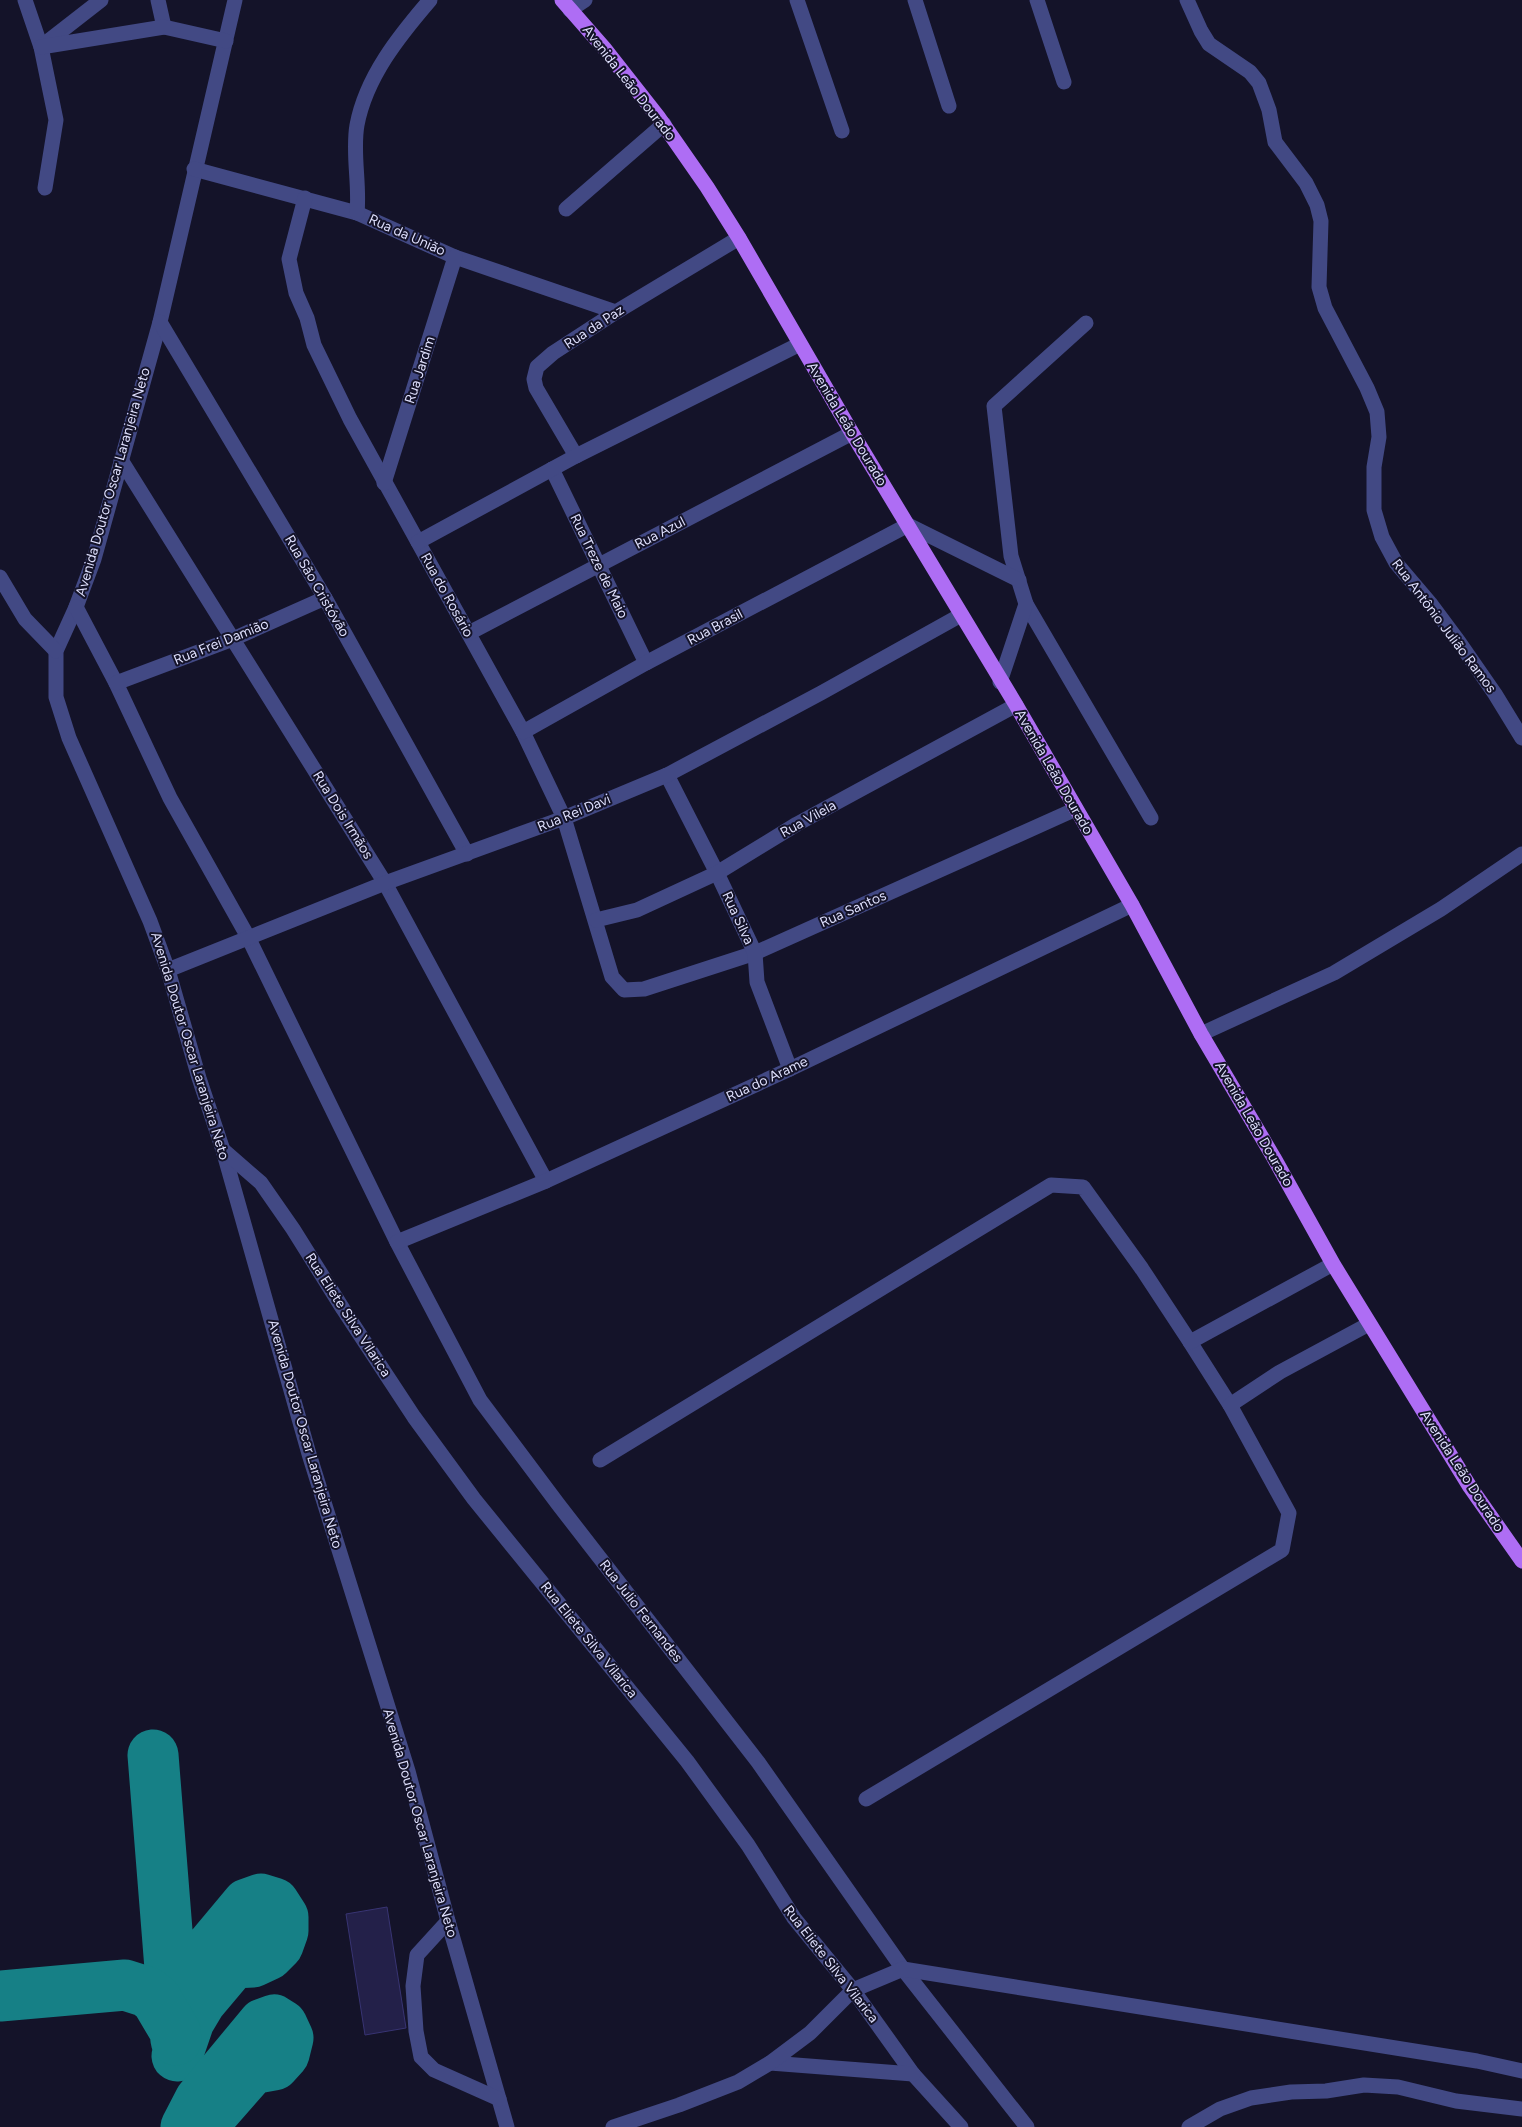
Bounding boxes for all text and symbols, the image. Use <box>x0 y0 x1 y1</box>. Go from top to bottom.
street label: Avenida Leão Dourado <box>579 22 679 144</box>
street label: Rua da União <box>366 211 448 259</box>
street label: Rua da Paz <box>561 301 627 353</box>
street label: Rua Jardim <box>401 334 439 406</box>
street label: Avenida Leão Dourado <box>803 359 891 489</box>
street label: Avenida Doutor Oscar Laranjeira Neto <box>72 366 154 598</box>
street label: Rua Treze de Maio <box>566 511 632 621</box>
street label: Rua Azul <box>632 513 688 553</box>
street label: Rua São Cristóvão <box>281 532 353 640</box>
street label: Rua do Rosário <box>417 550 477 640</box>
street label: Rua Antônio Julião Ramos <box>1388 556 1500 696</box>
street label: Rua Brasil <box>684 605 746 649</box>
street label: Rua Frei Damião <box>171 615 271 669</box>
street label: Avenida Leão Dourado <box>1011 707 1097 837</box>
street label: Rua Dois Irmãos <box>309 768 377 862</box>
street label: Rua Rei Davi <box>535 791 613 835</box>
street label: Rua Vilela <box>777 797 839 841</box>
street label: Rua Santos <box>817 887 889 931</box>
street label: Rua Silva <box>718 889 758 947</box>
street label: Avenida Doutor Oscar Laranjeira Neto <box>147 930 233 1162</box>
street label: Rua do Arame <box>724 1053 811 1105</box>
street label: Avenida Leão Dourado <box>1211 1059 1297 1189</box>
street label: Rua Eliete Silva Vilarica <box>302 1250 394 1380</box>
street label: Avenida Doutor Oscar Laranjeira Neto <box>264 1318 346 1550</box>
street label: Avenida Leão Dourado <box>1416 1407 1508 1535</box>
street label: Rua Julio Fernandes <box>596 1556 686 1666</box>
street label: Rua Eliete Silva Vilarica <box>537 1579 641 1701</box>
street label: Avenida Doutor Oscar Laranjeira Neto <box>379 1707 461 1939</box>
street label: Rua Eliete Silva Vilarica <box>780 1902 882 2026</box>

